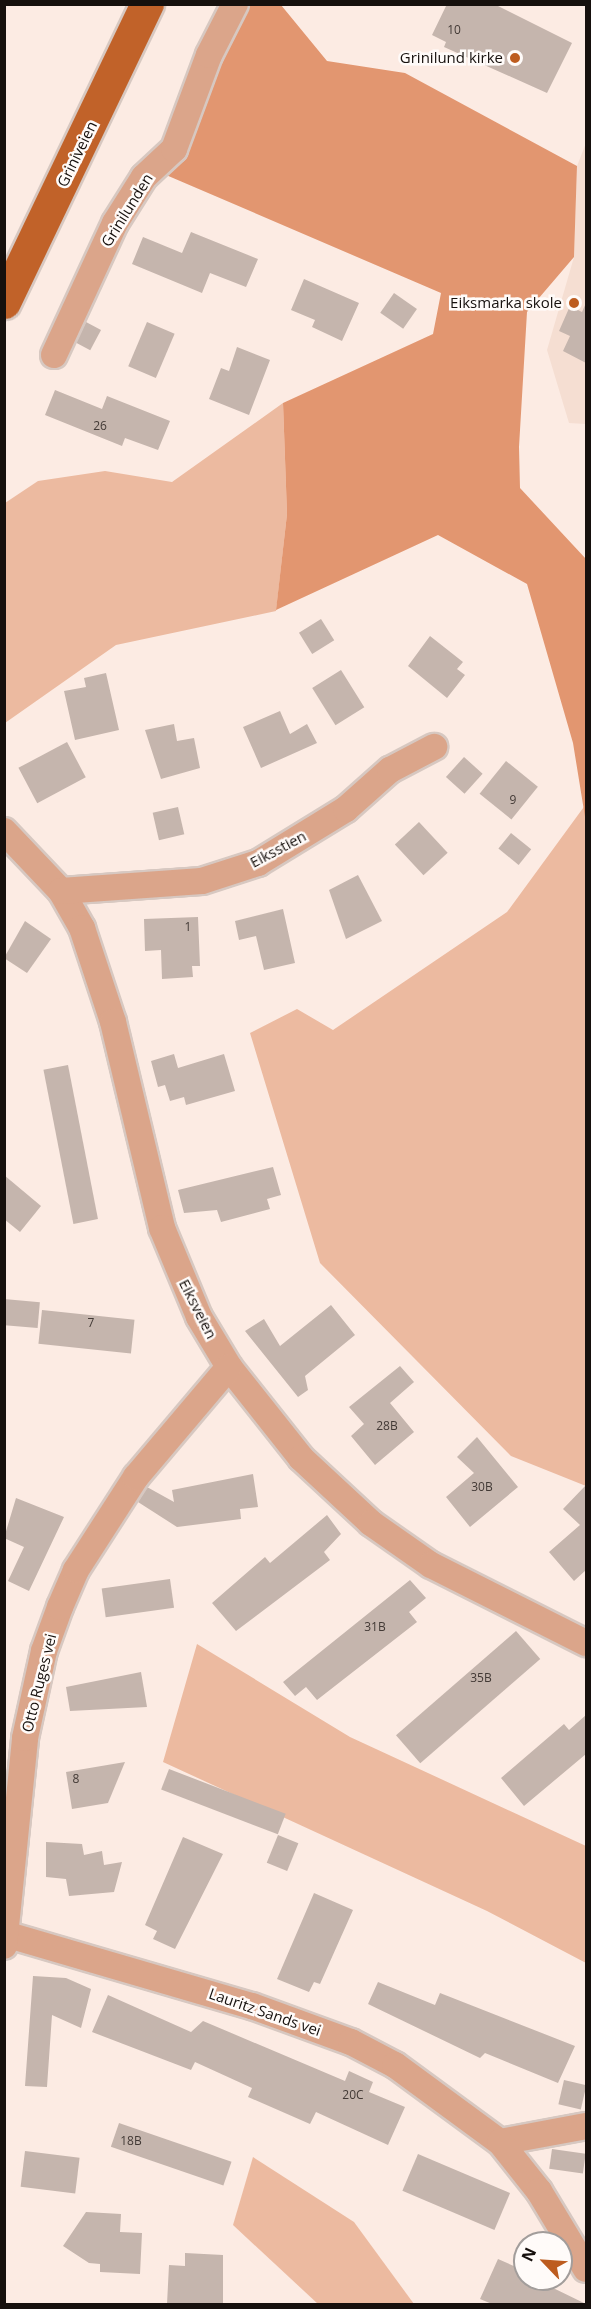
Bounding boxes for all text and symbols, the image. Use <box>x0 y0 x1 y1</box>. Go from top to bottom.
house number: 10 <box>447 23 461 37</box>
place label: Grinilund kirke <box>400 49 503 67</box>
marker: Grinilund kirke <box>508 51 522 65</box>
street label: Griniveien <box>53 118 101 190</box>
street label: Grinilunden <box>97 170 157 250</box>
place label: Eiksmarka skole <box>450 294 562 312</box>
marker: Eiksmarka skole <box>567 296 581 310</box>
house number: 26 <box>93 419 107 433</box>
house number: 9 <box>510 793 516 807</box>
street label: Eiksstien <box>247 827 309 871</box>
house number: 1 <box>185 920 191 934</box>
street label: Eiksveien <box>175 1276 221 1342</box>
house number: 7 <box>88 1316 94 1330</box>
house number: 28B <box>376 1419 398 1433</box>
house number: 30B <box>471 1480 493 1494</box>
house number: 31B <box>364 1620 386 1634</box>
street label: Otto Ruges vei <box>18 1632 60 1734</box>
house number: 35B <box>470 1671 492 1685</box>
house number: 8 <box>73 1772 79 1786</box>
street label: Lauritz Sands vei <box>207 1984 323 2040</box>
house number: 20C <box>342 2088 364 2102</box>
house number: 18B <box>120 2134 142 2148</box>
north arrow <box>513 2231 573 2291</box>
text: N <box>516 2244 541 2265</box>

